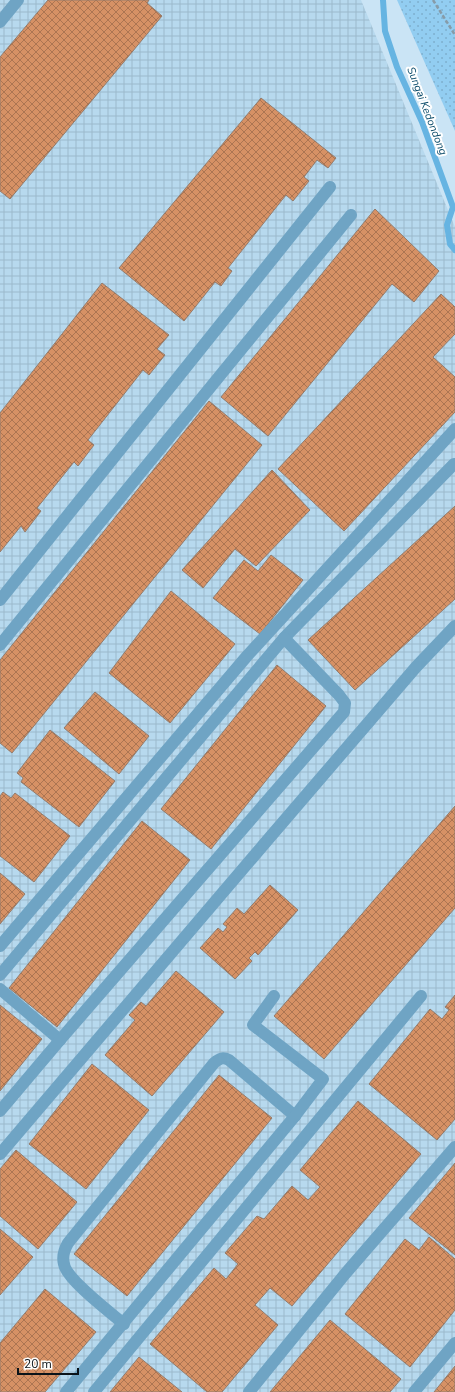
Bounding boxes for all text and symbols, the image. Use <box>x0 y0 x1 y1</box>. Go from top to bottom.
water label: Sungai Kedondong <box>403 65 451 158</box>
scale bar <box>18 1350 78 1376</box>
text: 20 m <box>24 1356 52 1372</box>

